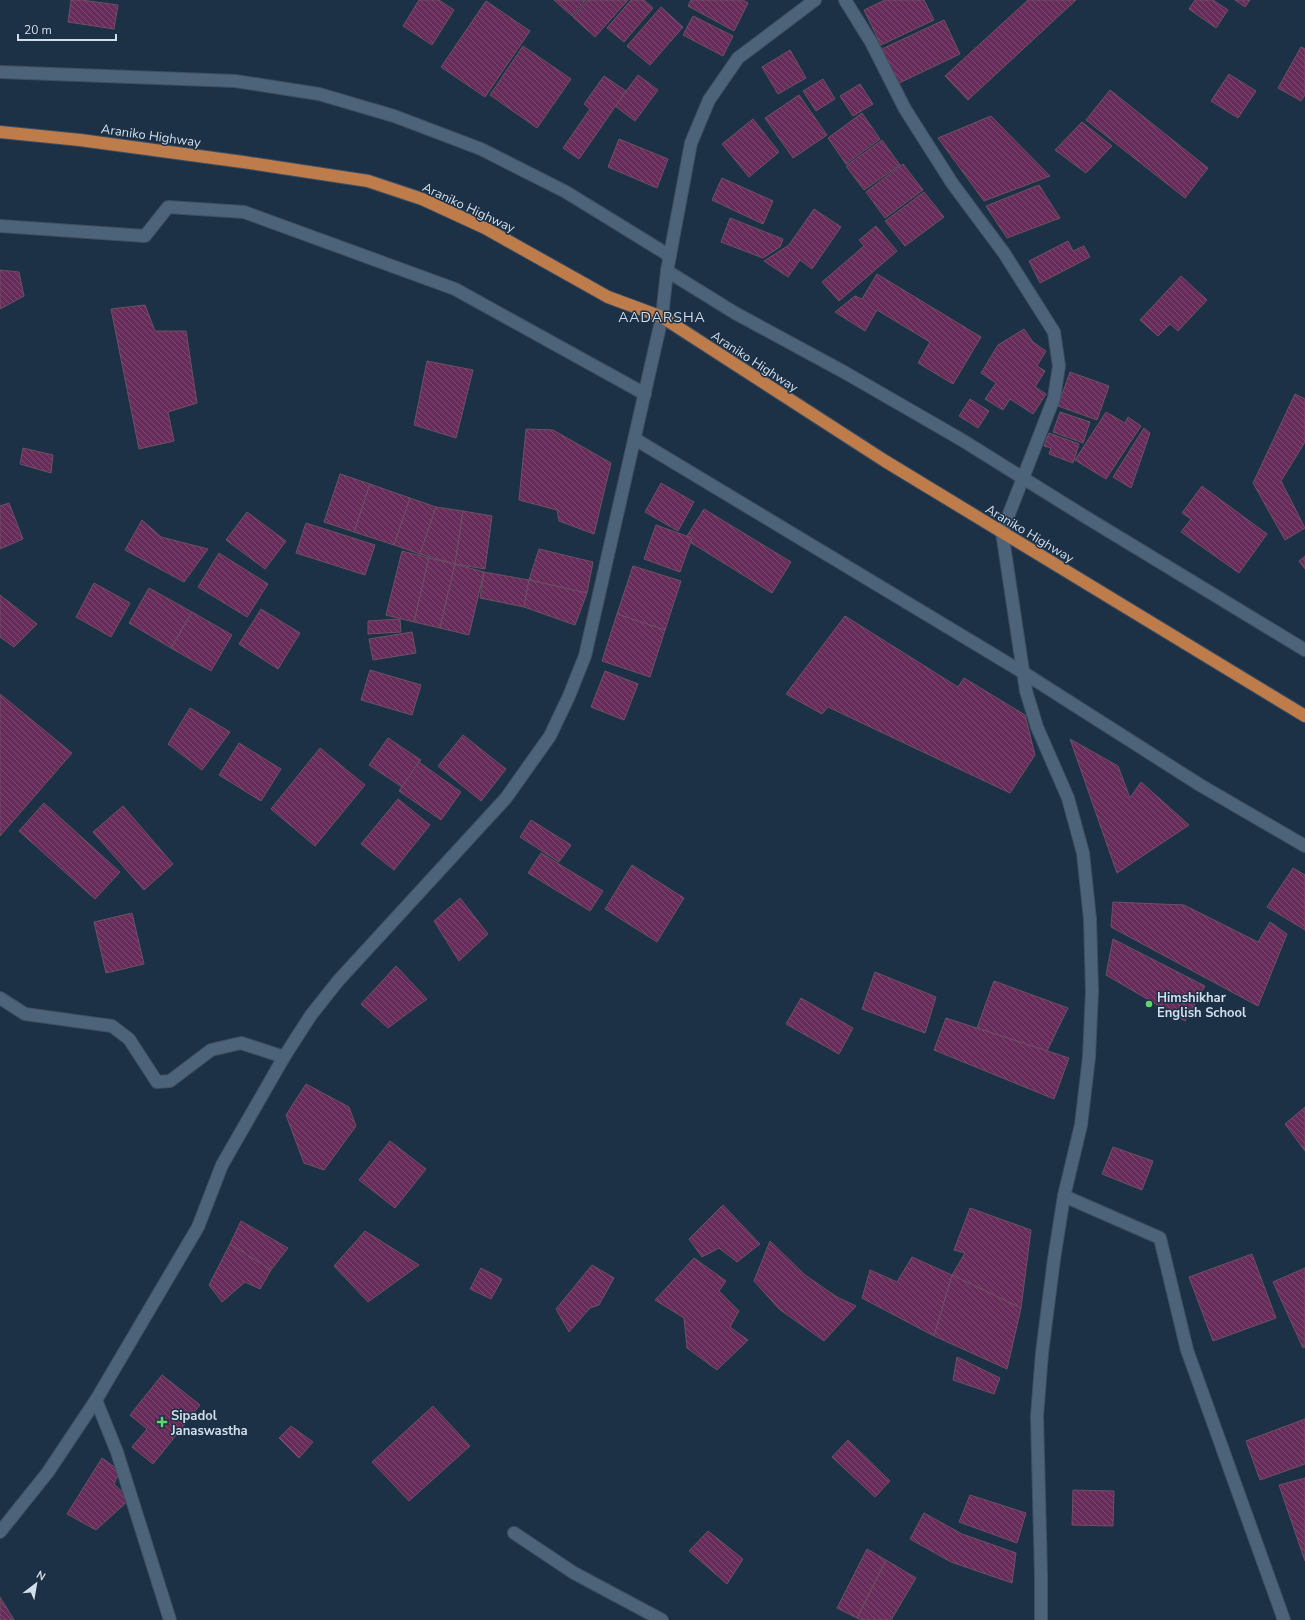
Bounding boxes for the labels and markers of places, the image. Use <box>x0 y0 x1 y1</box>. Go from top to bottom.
place label: Himshikhar English School <box>1157 989 1247 1022</box>
marker: Himshikhar English School <box>1144 999 1154 1009</box>
place label: Sipadol Janaswastha <box>170 1407 248 1440</box>
marker: Sipadol Janaswastha <box>156 1416 168 1428</box>

